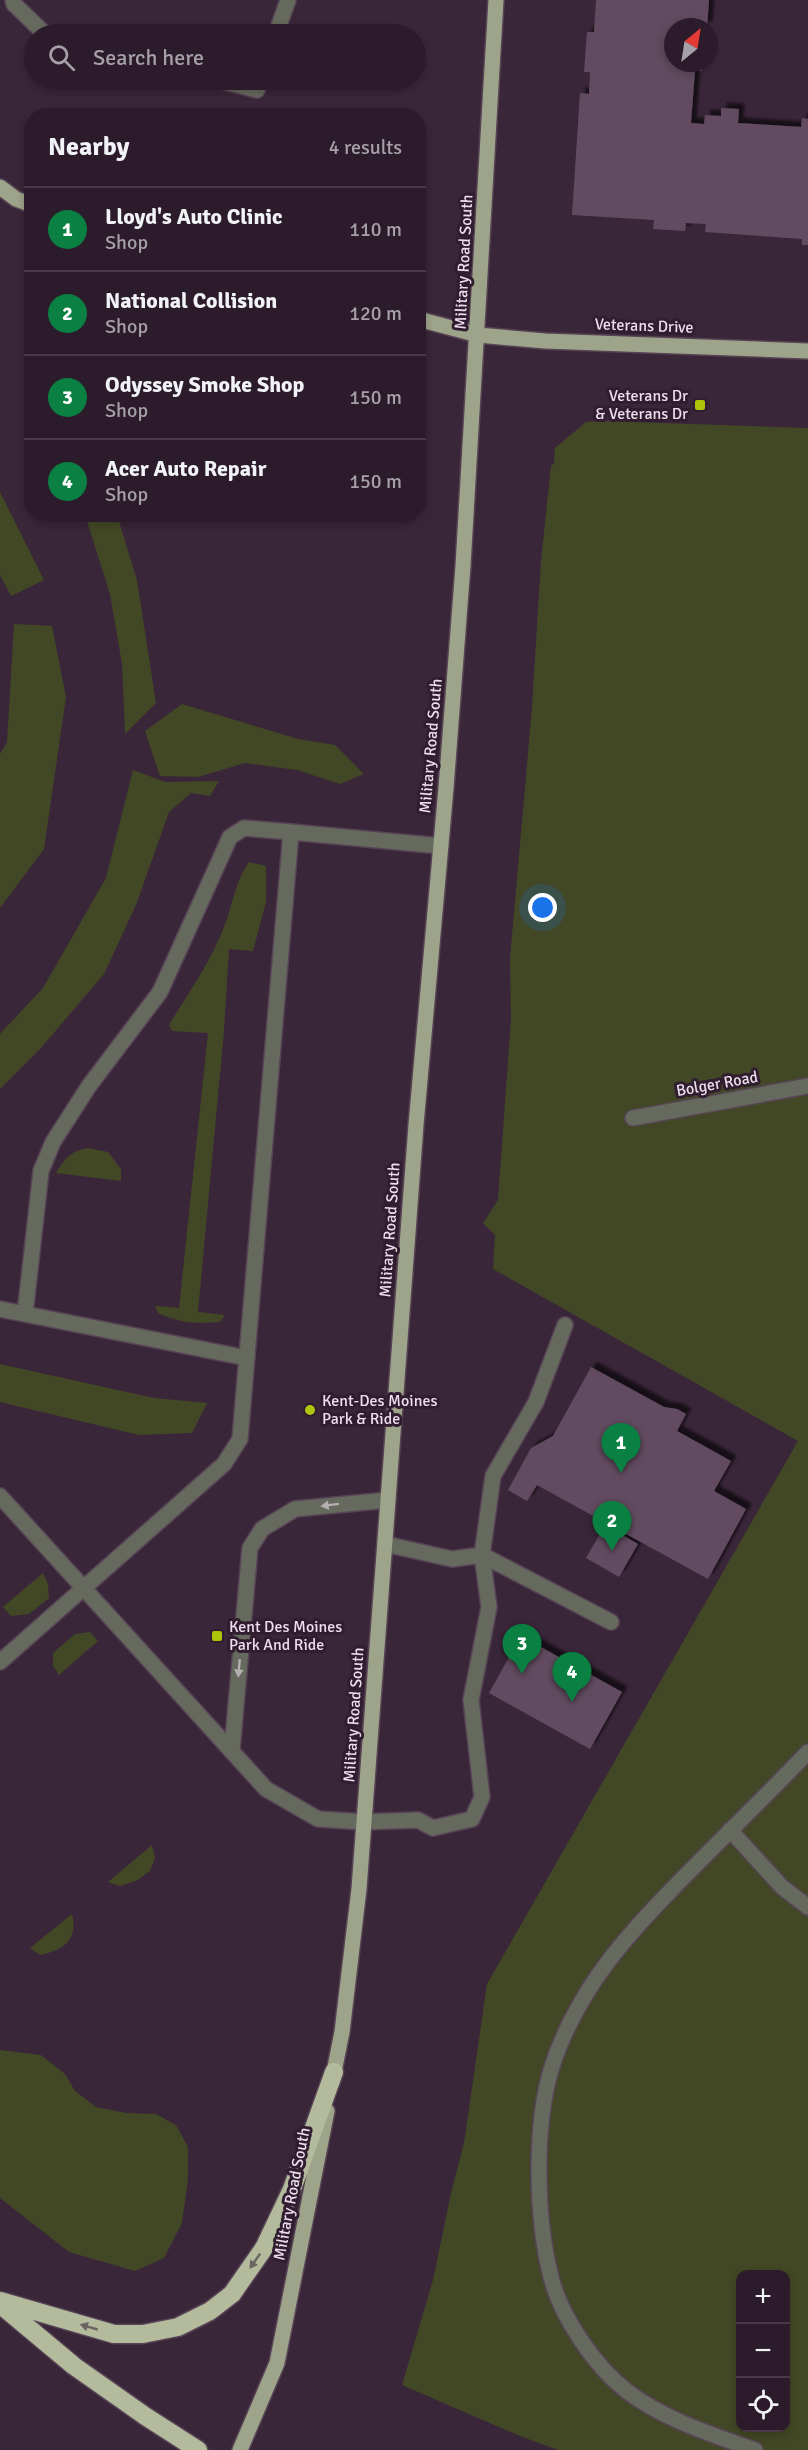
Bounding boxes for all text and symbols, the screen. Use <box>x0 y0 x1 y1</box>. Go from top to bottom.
north arrow <box>664 18 718 72</box>
search box <box>24 24 426 90</box>
icon: search <box>45 41 78 74</box>
text: Search here <box>93 44 204 71</box>
text: Nearby <box>48 131 129 163</box>
text: 4 results <box>329 135 402 160</box>
street label: Military Road South <box>450 194 478 330</box>
text: Lloyd's Auto Clinic <box>105 203 282 230</box>
text: 1 <box>62 217 73 242</box>
text: 110 m <box>349 217 402 242</box>
text: Shop <box>105 230 148 255</box>
text: National Collision <box>105 287 277 314</box>
text: 2 <box>62 301 73 326</box>
text: 120 m <box>349 301 402 326</box>
text: Shop <box>105 314 148 339</box>
street label: Veterans Drive <box>594 314 694 338</box>
text: Odyssey Smoke Shop <box>105 371 304 398</box>
text: 3 <box>62 385 73 410</box>
text: 150 m <box>349 385 402 410</box>
place label: Veterans Dr & Veterans Dr <box>595 386 688 424</box>
text: Shop <box>105 398 148 423</box>
marker: Veterans Dr & Veterans Dr <box>693 398 707 412</box>
text: Acer Auto Repair <box>105 455 266 482</box>
text: 4 <box>62 469 73 494</box>
text: 150 m <box>349 469 402 494</box>
text: Shop <box>105 482 148 507</box>
street label: Military Road South <box>415 678 447 814</box>
your location <box>528 893 557 922</box>
street label: Bolger Road <box>675 1067 759 1101</box>
street label: Military Road South <box>375 1162 405 1298</box>
place label: Kent-Des Moines Park & Ride <box>322 1391 437 1429</box>
marker: Kent-Des Moines Park & Ride <box>303 1403 317 1417</box>
pin: 1 <box>602 1424 640 1473</box>
one-way arrow <box>320 1500 339 1510</box>
pin: 2 <box>592 1502 632 1551</box>
place label: Kent Des Moines Park And Ride <box>229 1617 342 1655</box>
pin: 3 <box>502 1624 542 1674</box>
marker: Kent Des Moines Park And Ride <box>210 1629 224 1643</box>
street label: Military Road South <box>339 1647 369 1783</box>
pin: 4 <box>552 1652 592 1702</box>
one-way arrow <box>234 1658 244 1677</box>
street label: Military Road South <box>269 2126 315 2262</box>
one-way arrow <box>250 2253 262 2269</box>
map controls <box>736 2270 790 2432</box>
button: + <box>736 2270 790 2324</box>
one-way arrow <box>80 2322 98 2331</box>
button: − <box>736 2324 790 2378</box>
button: locate <box>736 2378 790 2432</box>

